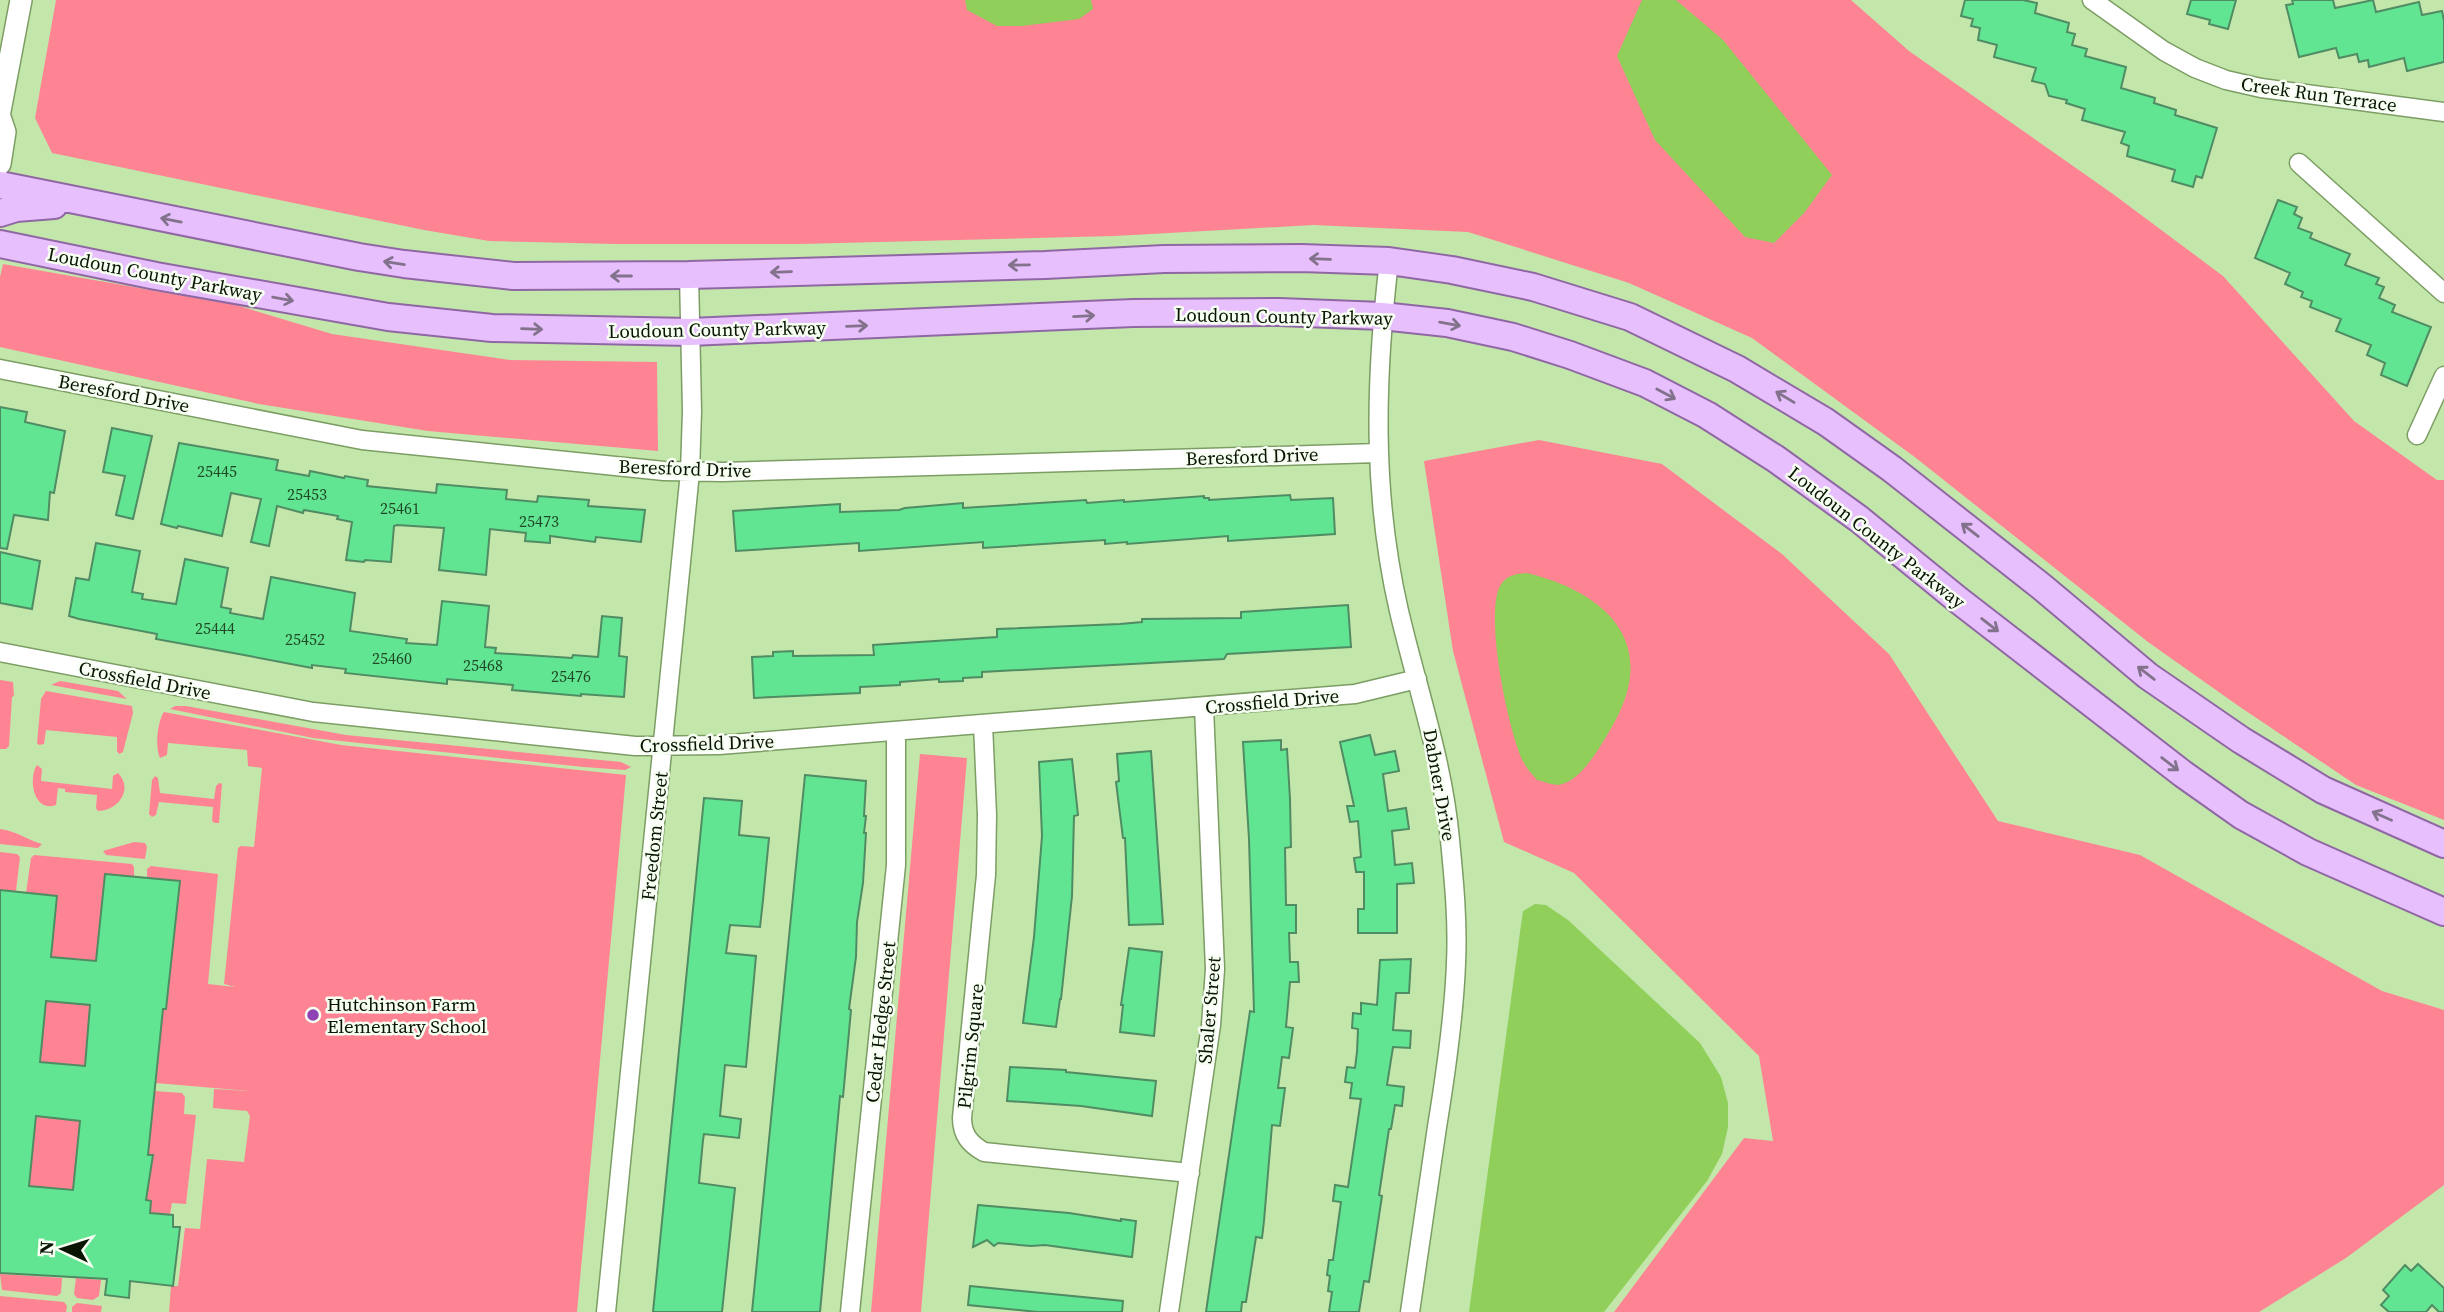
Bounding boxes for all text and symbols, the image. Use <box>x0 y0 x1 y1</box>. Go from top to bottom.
street label: Creek Run Terrace <box>2239 70 2399 118</box>
one-way arrow <box>160 212 183 226</box>
street label: Loudoun County Parkway <box>46 240 265 308</box>
one-way arrow <box>1309 252 1332 265</box>
one-way arrow <box>383 256 406 269</box>
one-way arrow <box>1008 258 1031 272</box>
one-way arrow <box>769 266 792 279</box>
one-way arrow <box>610 269 633 283</box>
one-way arrow <box>271 293 294 306</box>
street label: Loudoun County Parkway <box>1175 301 1393 331</box>
one-way arrow <box>1072 309 1095 322</box>
street label: Loudoun County Parkway <box>608 314 826 344</box>
one-way arrow <box>1438 318 1461 331</box>
one-way arrow <box>845 319 868 332</box>
one-way arrow <box>521 322 544 336</box>
street label: Beresford Drive <box>56 368 192 418</box>
one-way arrow <box>1655 387 1676 401</box>
one-way arrow <box>1775 390 1795 404</box>
street label: Beresford Drive <box>1185 441 1319 471</box>
street label: Beresford Drive <box>618 453 752 483</box>
house number: 25445 <box>197 460 237 482</box>
street label: Loudoun County Parkway <box>1783 460 1971 615</box>
house number: 25453 <box>287 483 327 505</box>
house number: 25461 <box>380 497 420 519</box>
house number: 25473 <box>519 510 559 532</box>
one-way arrow <box>1961 522 1979 537</box>
house number: 25444 <box>195 617 235 639</box>
one-way arrow <box>1980 618 1998 633</box>
house number: 25452 <box>285 628 325 650</box>
house number: 25460 <box>372 647 412 669</box>
street label: Crossfield Drive <box>77 654 213 706</box>
house number: 25468 <box>463 654 503 676</box>
house number: 25476 <box>551 665 591 687</box>
one-way arrow <box>2137 666 2155 681</box>
street label: Crossfield Drive <box>1204 682 1340 720</box>
street label: Dabner Drive <box>1417 727 1463 843</box>
street label: Crossfield Drive <box>639 728 775 758</box>
one-way arrow <box>2160 756 2179 771</box>
street label: Freedom Street <box>634 769 674 902</box>
one-way arrow <box>2371 809 2393 822</box>
street label: Cedar Hedge Street <box>859 939 901 1104</box>
street label: Shaler Street <box>1191 954 1227 1065</box>
street label: Pilgrim Square <box>950 982 990 1110</box>
place label: Hutchinson Farm Elementary School <box>327 991 487 1039</box>
marker: Hutchinson Farm Elementary School <box>305 1007 321 1023</box>
north arrow <box>28 1214 98 1284</box>
text: N <box>33 1240 60 1256</box>

